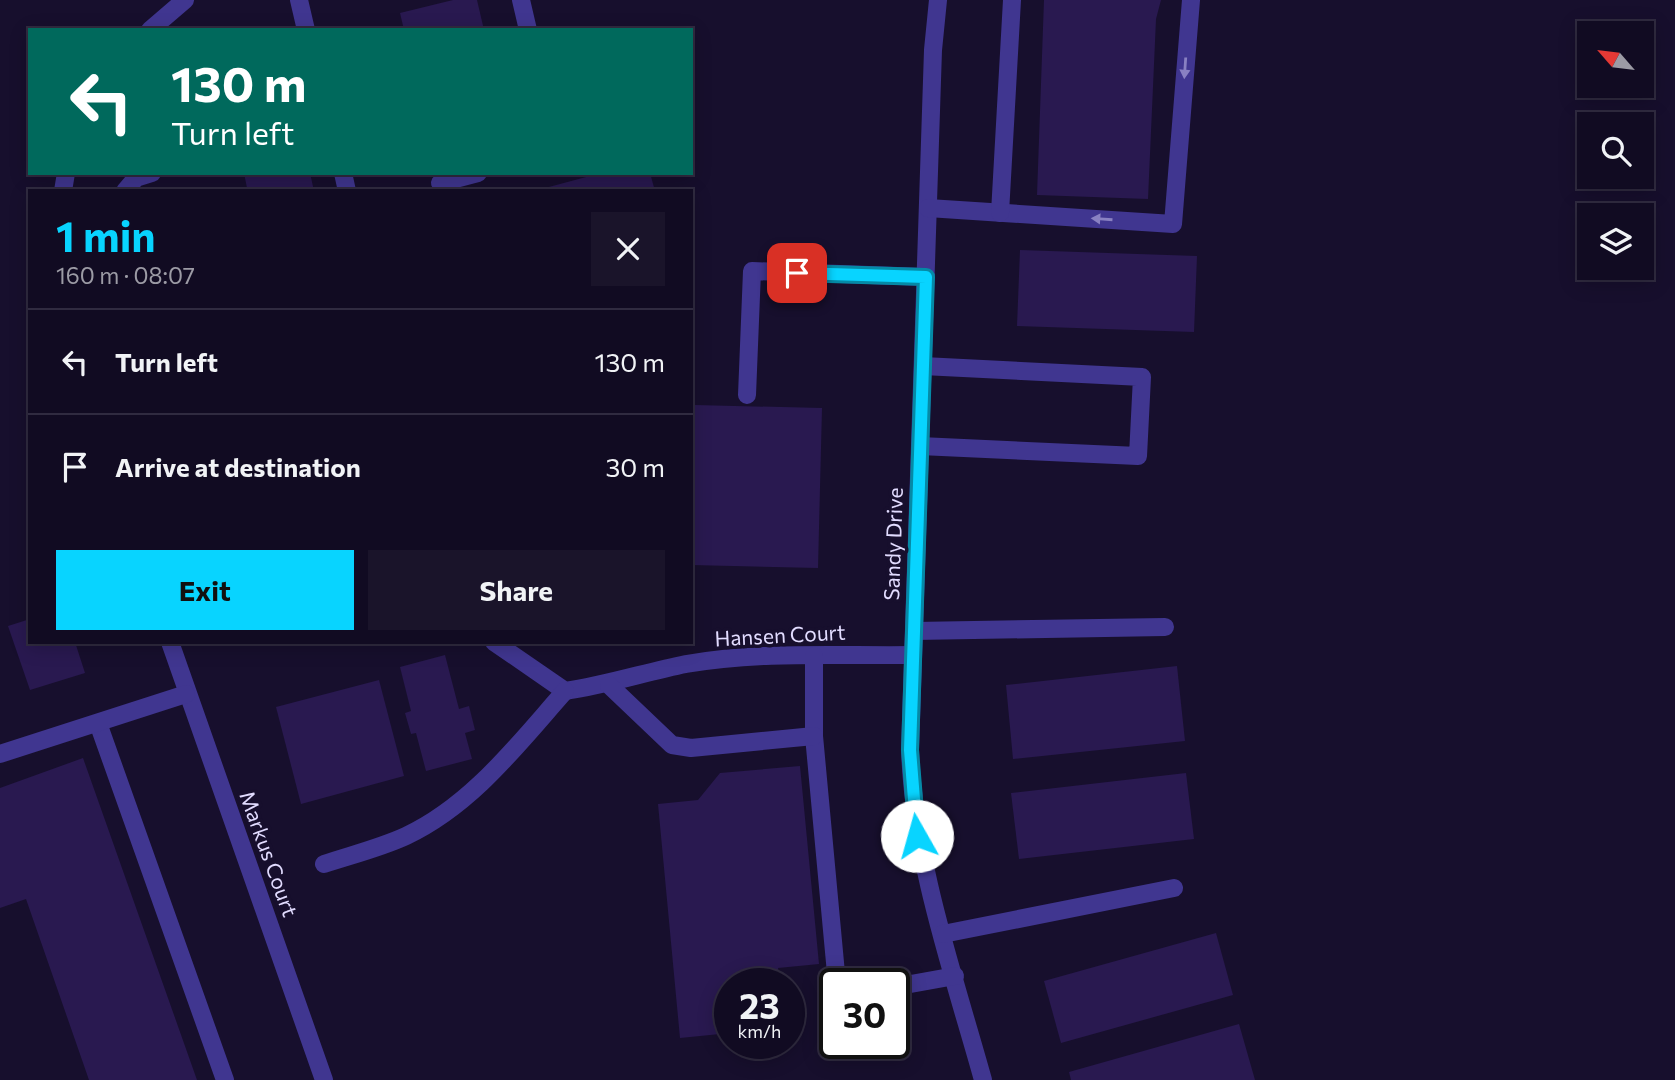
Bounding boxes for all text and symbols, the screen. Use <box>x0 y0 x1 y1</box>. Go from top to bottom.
north arrow <box>1577 21 1654 98</box>
map controls <box>1577 21 1654 280</box>
text: 130 m <box>171 52 306 112</box>
icon: left <box>56 56 147 147</box>
one-way arrow <box>1179 57 1190 79</box>
text: Turn left <box>171 112 295 152</box>
button: search <box>1577 112 1654 189</box>
button: layers <box>1577 203 1654 280</box>
text: 1 min <box>56 209 156 261</box>
button: close <box>591 212 665 286</box>
one-way arrow <box>1091 214 1113 225</box>
pin <box>767 243 827 303</box>
icon: arrive <box>778 254 816 292</box>
text: 160 m · 08:07 <box>56 261 195 289</box>
icon: left <box>56 343 94 381</box>
text: Turn left <box>115 346 218 377</box>
text: 130 m <box>594 346 665 377</box>
icon: arrive <box>56 448 94 486</box>
text: Arrive at destination <box>115 451 361 482</box>
text: 30 m <box>606 451 665 482</box>
street label: Sandy Drive <box>878 487 907 601</box>
button: Exit <box>56 550 354 630</box>
button: Share <box>368 550 665 630</box>
street label: Hansen Court <box>714 619 846 650</box>
street label: Markus Court <box>235 787 304 920</box>
position arrow <box>880 799 954 873</box>
speed limit sign: 30 <box>819 968 910 1059</box>
text: 23 <box>739 983 780 1026</box>
text: km/h <box>738 1020 781 1042</box>

